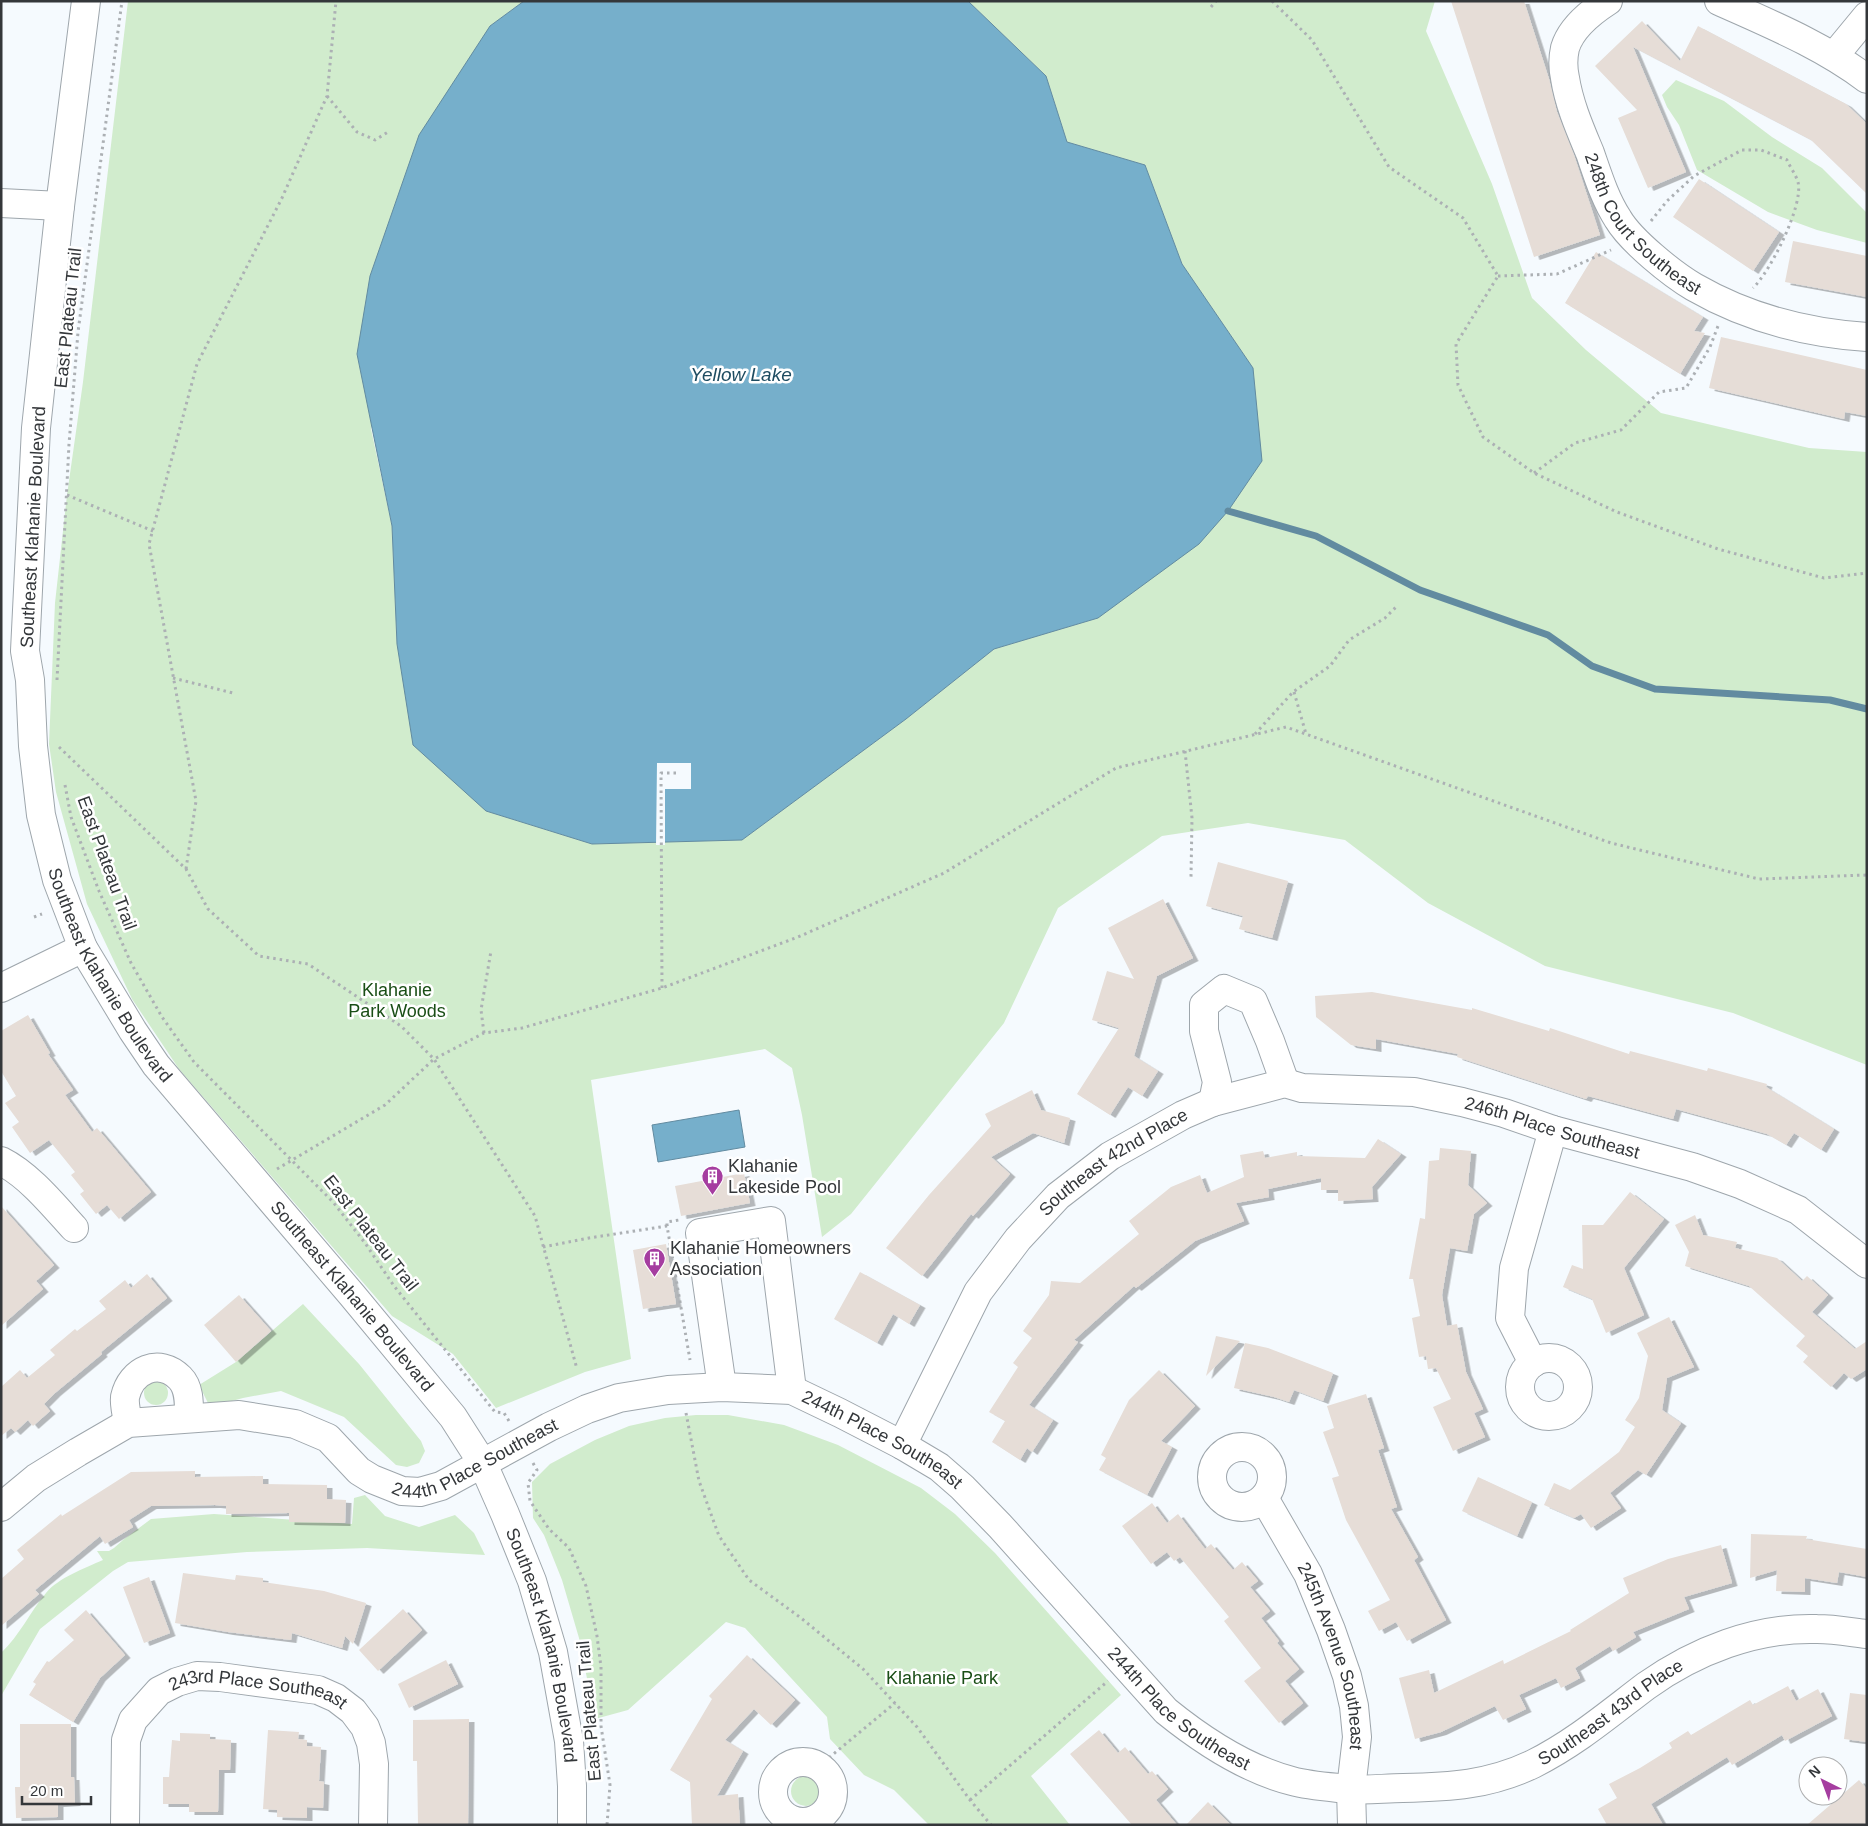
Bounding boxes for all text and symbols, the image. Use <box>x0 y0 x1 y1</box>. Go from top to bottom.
street label: 248th Court Southeast <box>1581 150 1704 299</box>
street label: East Plateau Trail <box>51 247 85 389</box>
water label: Yellow Lake <box>690 364 792 385</box>
street label: Southeast Klahanie Boulevard <box>17 406 49 648</box>
street label: East Plateau Trail <box>73 793 141 933</box>
street label: Southeast Klahanie Boulevard <box>44 866 176 1086</box>
park label: Klahanie Park Woods <box>348 980 446 1021</box>
street label: 246th Place Southeast <box>1462 1093 1642 1163</box>
street label: Southeast 42nd Place <box>1035 1104 1191 1220</box>
place label: Klahanie Lakeside Pool <box>728 1156 841 1197</box>
building icon: Klahanie Lakeside Pool <box>700 1164 724 1195</box>
street label: East Plateau Trail <box>320 1171 422 1295</box>
street label: Southeast Klahanie Boulevard <box>266 1197 438 1395</box>
place label: Klahanie Homeowners Association <box>670 1238 851 1279</box>
building icon: Klahanie Homeowners Association <box>642 1246 666 1277</box>
street label: 244th Place Southeast <box>799 1386 966 1493</box>
street label: 244th Place Southeast <box>389 1414 561 1502</box>
street label: Southeast Klahanie Boulevard <box>502 1525 580 1763</box>
street label: 245th Avenue Southeast <box>1293 1559 1367 1751</box>
street label: East Plateau Trail <box>573 1640 605 1782</box>
street label: 244th Place Southeast <box>1104 1643 1253 1774</box>
street label: Southeast 43rd Place <box>1535 1655 1686 1769</box>
street label: 243rd Place Southeast <box>165 1666 351 1713</box>
park label: Klahanie Park <box>886 1668 999 1688</box>
north arrow <box>1798 1756 1848 1806</box>
text: N <box>1805 1762 1823 1781</box>
scale bar <box>22 1774 91 1806</box>
text: 20 m <box>30 1782 63 1799</box>

